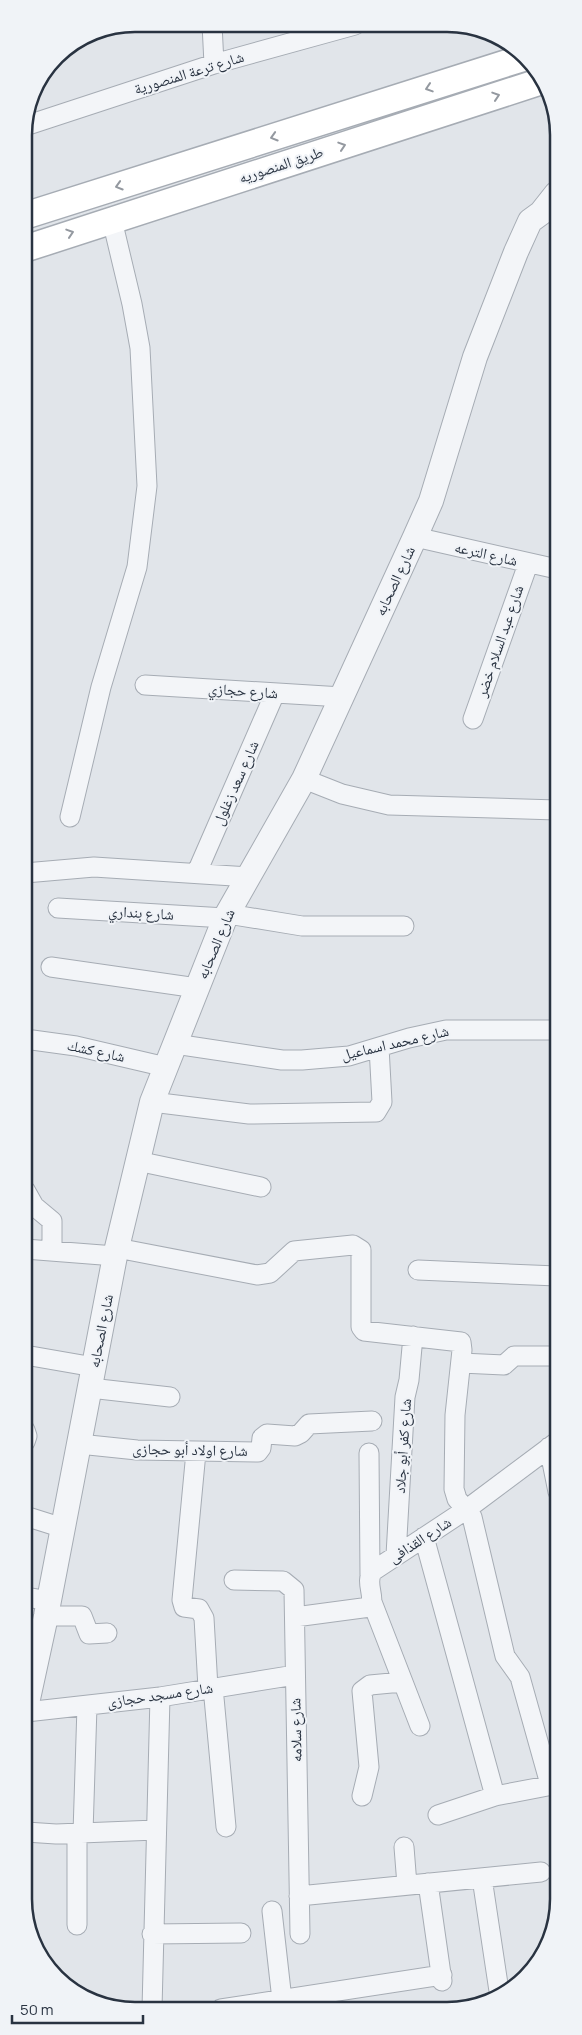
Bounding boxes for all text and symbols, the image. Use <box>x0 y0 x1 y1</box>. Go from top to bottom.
street label: شارع ترعة المنصورية <box>131 46 246 99</box>
one-way arrow <box>426 82 434 92</box>
one-way arrow <box>492 91 500 101</box>
one-way arrow <box>271 131 279 141</box>
street label: طريق المنصوريه <box>236 141 326 188</box>
one-way arrow <box>337 141 345 151</box>
one-way arrow <box>116 180 124 190</box>
one-way arrow <box>66 229 74 239</box>
street label: شارع الترعه <box>453 536 520 571</box>
street label: شارع الصحابه <box>369 542 420 619</box>
street label: شارع عبد السلام خضر <box>470 582 529 701</box>
street label: شارع حجازي <box>207 678 279 705</box>
street label: شارع سعد زغلول <box>208 737 264 828</box>
street label: شارع بنداري <box>108 900 175 927</box>
street label: شارع الصحابه <box>191 905 240 982</box>
street label: شارع محمد اسماعيل <box>339 1020 451 1065</box>
street label: شارع كشك <box>65 1034 127 1067</box>
street label: شارع الصحابه <box>83 1292 118 1370</box>
street label: شارع كفر أبو جلاد <box>389 1398 416 1494</box>
street label: شارع اولاد أبو حجازى <box>132 1438 248 1461</box>
street label: شارع القذافى <box>384 1511 455 1568</box>
street label: شارع مسجد حجازى <box>106 1677 214 1712</box>
street label: شارع سلامه <box>284 1698 307 1762</box>
scale bar <box>12 1992 144 2024</box>
text: 50 m <box>20 1999 54 2020</box>

